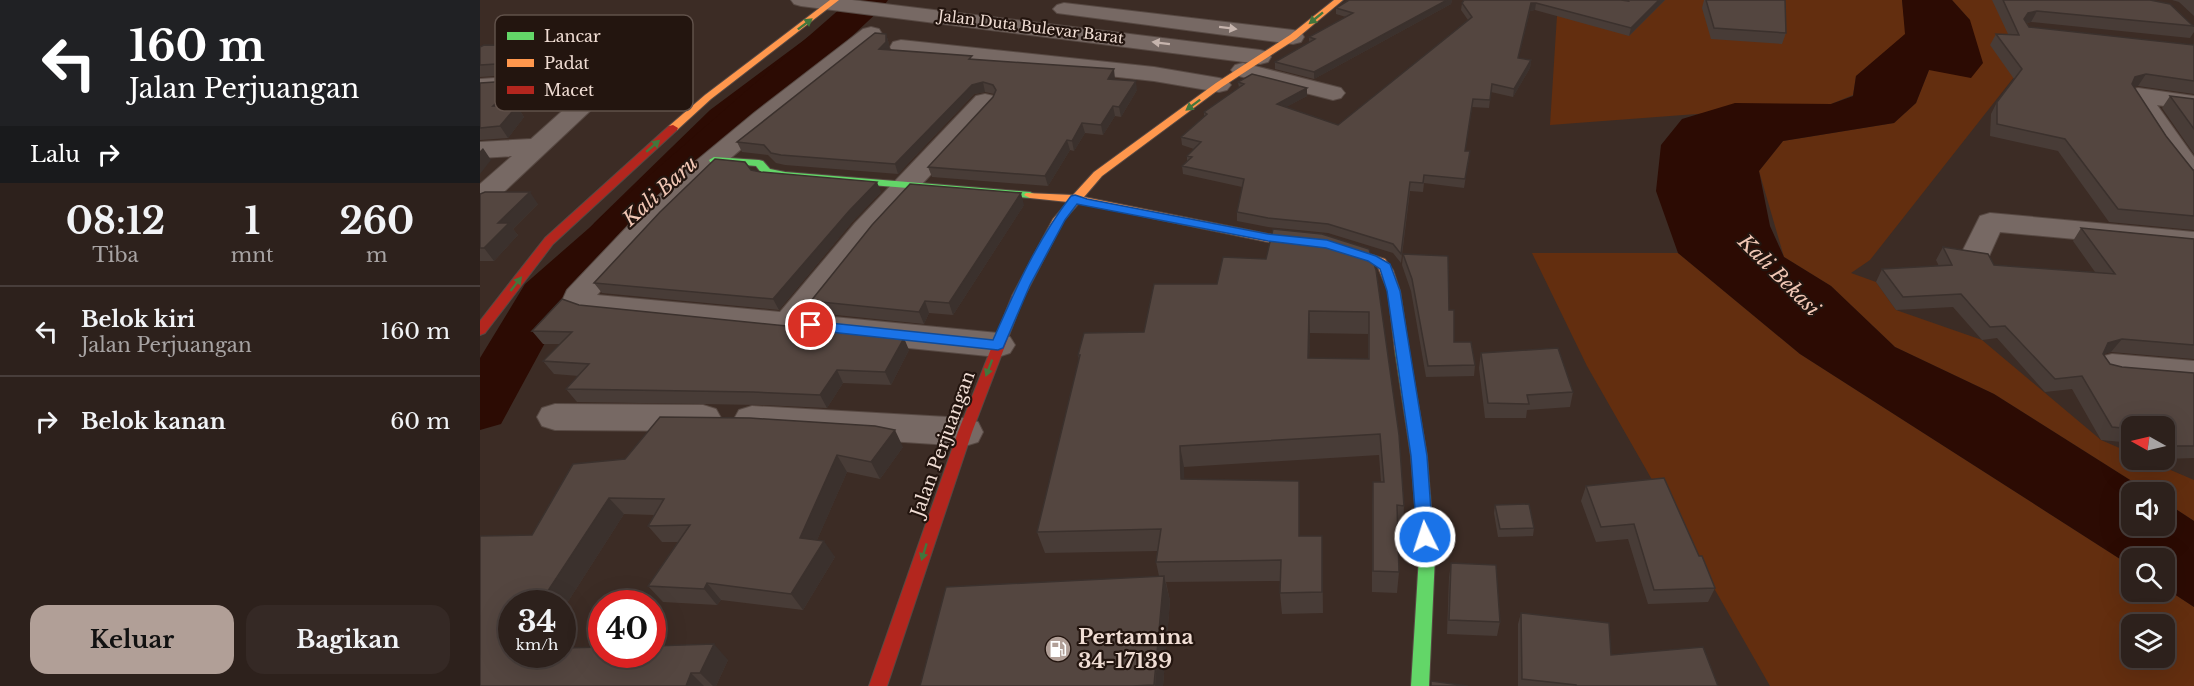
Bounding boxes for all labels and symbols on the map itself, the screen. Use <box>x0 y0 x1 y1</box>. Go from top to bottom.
street label: Jalan Duta Bulevar Barat <box>935 5 1125 47</box>
one-way arrow <box>1308 12 1324 25</box>
legend <box>495 15 693 111</box>
one-way arrow <box>797 18 812 30</box>
one-way arrow <box>1218 24 1237 33</box>
text: Lancar <box>544 26 601 46</box>
one-way arrow <box>1151 39 1170 48</box>
text: Padat <box>544 53 589 73</box>
text: Macet <box>544 80 594 100</box>
one-way arrow <box>1185 99 1201 111</box>
one-way arrow <box>645 140 660 153</box>
water label: Kali Baru <box>617 151 703 232</box>
water label: Kali Bekasi <box>1733 229 1825 321</box>
one-way arrow <box>509 276 522 292</box>
pin <box>785 299 836 350</box>
one-way arrow <box>984 360 994 378</box>
street label: Jalan Perjuangan <box>906 368 980 522</box>
north arrow <box>2121 416 2175 470</box>
position arrow <box>1393 505 1457 569</box>
one-way arrow <box>919 543 928 561</box>
speed limit sign: 40 <box>588 590 666 668</box>
place label: Pertamina 34-17139 <box>1078 624 1193 674</box>
fuel station icon: Pertamina 34-17139 <box>1043 634 1073 664</box>

